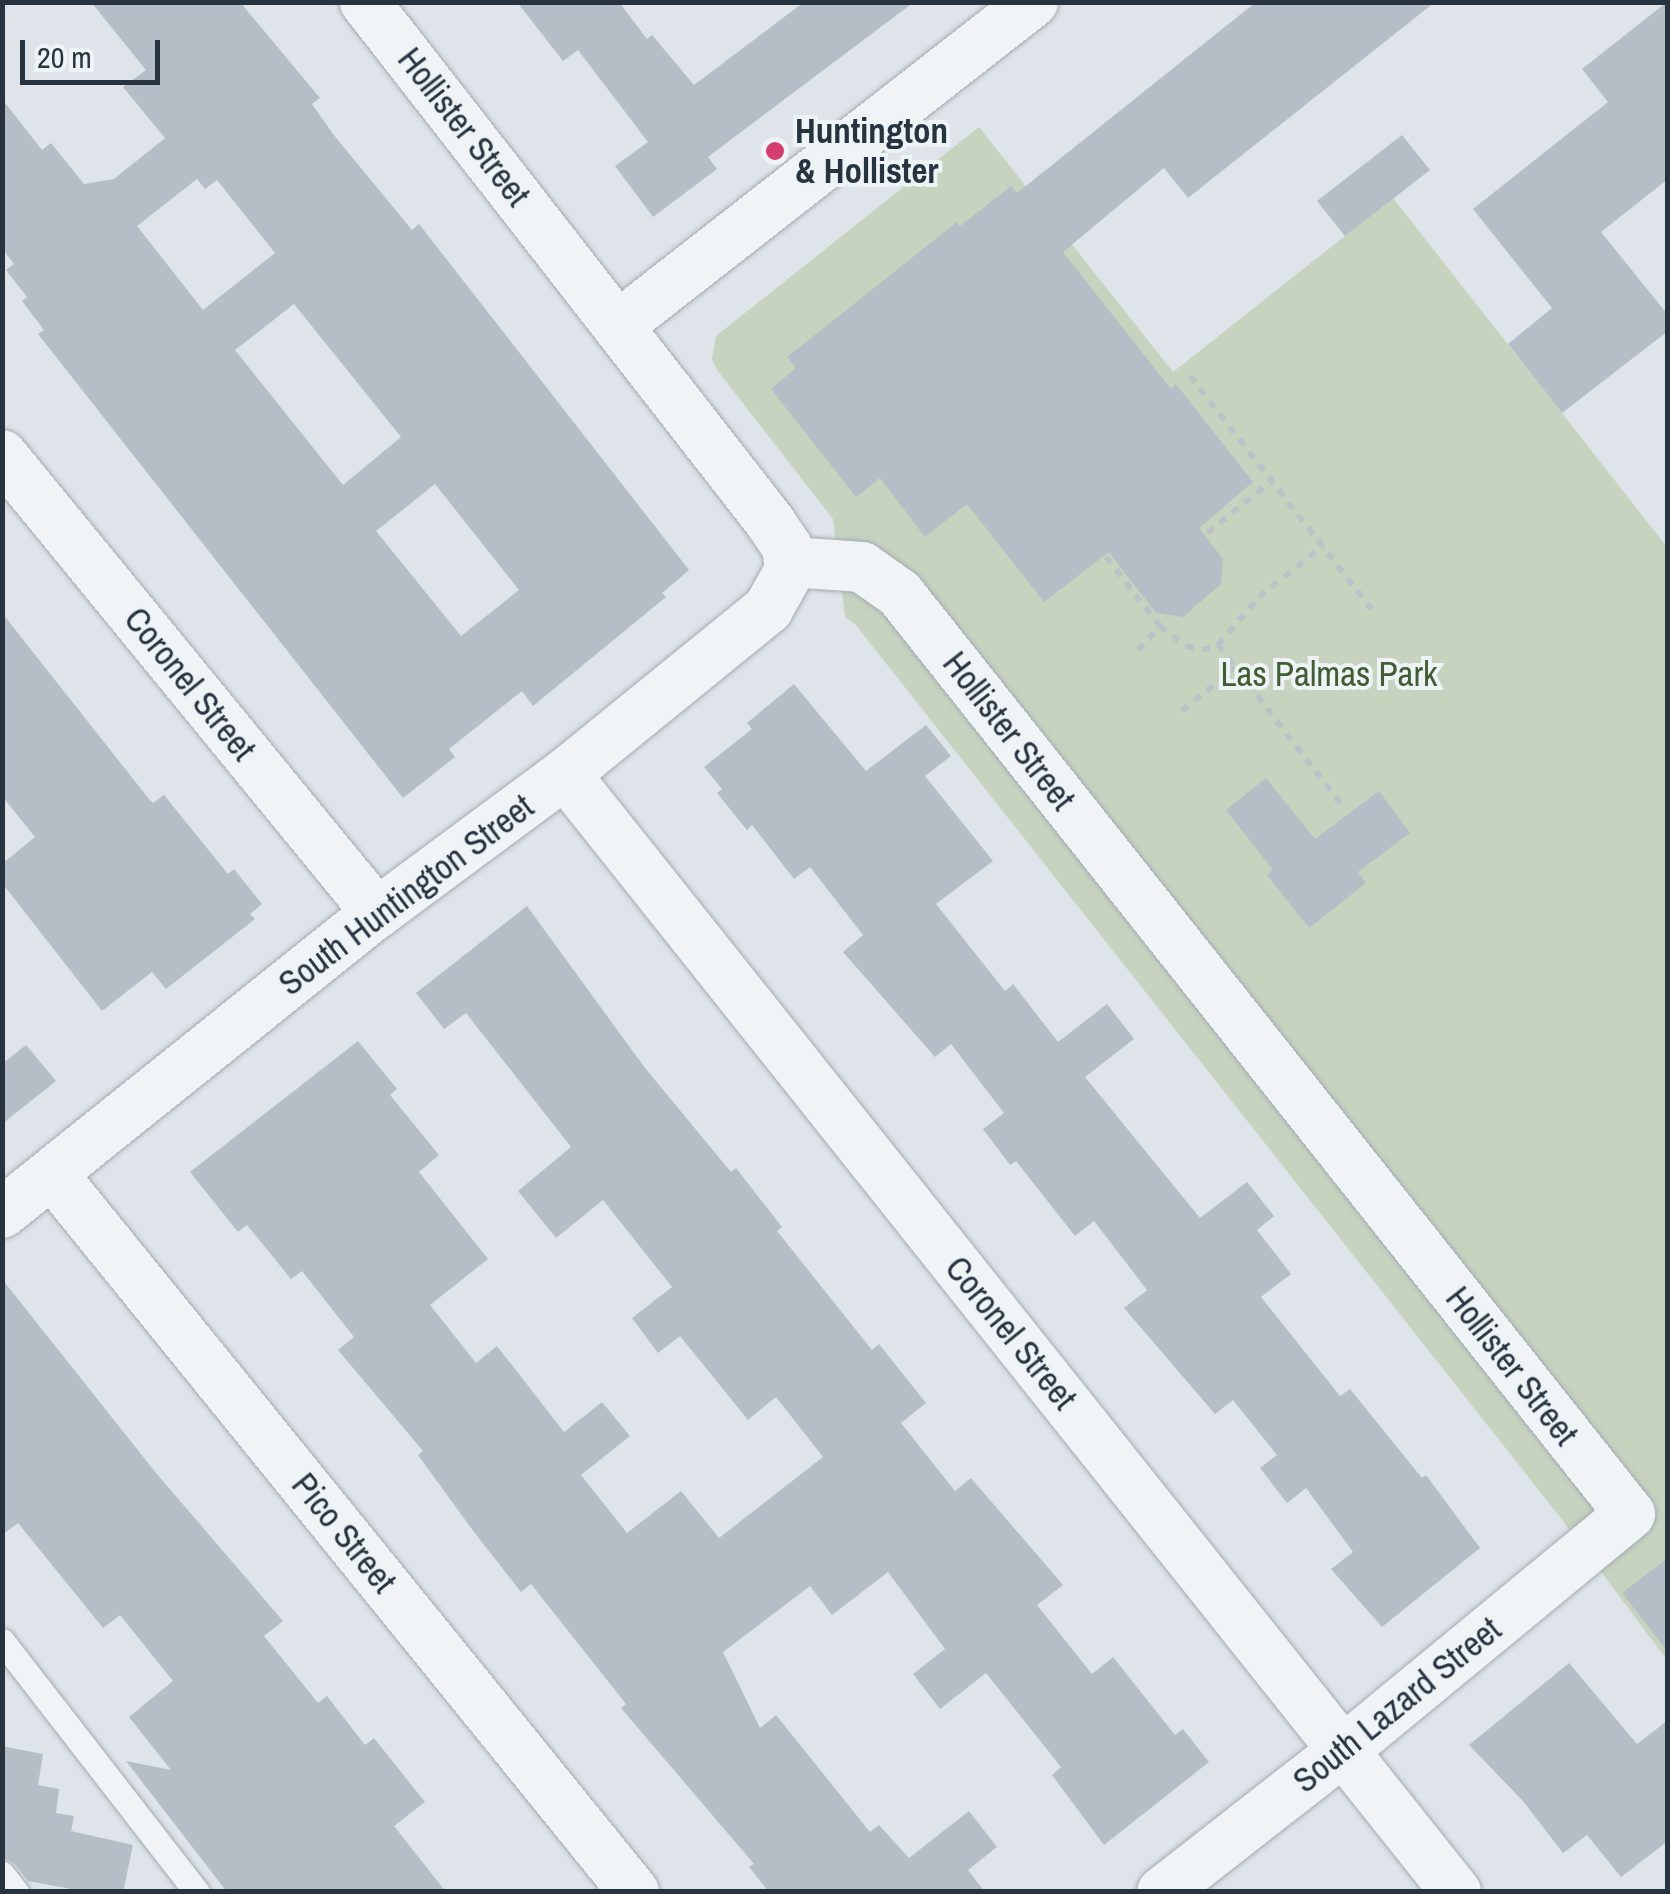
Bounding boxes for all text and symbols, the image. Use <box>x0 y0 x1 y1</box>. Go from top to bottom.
scale bar <box>25 20 165 82</box>
text: 20 m <box>37 37 92 77</box>
street label: Hollister Street <box>389 39 539 215</box>
place label: Huntington & Hollister <box>795 110 948 192</box>
marker: Huntington & Hollister <box>764 140 786 162</box>
street label: Coronel Street <box>115 599 265 769</box>
street label: Hollister Street <box>934 643 1084 819</box>
park label: Las Palmas Park <box>1221 653 1437 695</box>
street label: South Huntington Street <box>270 786 542 1004</box>
street label: Coronel Street <box>936 1248 1086 1418</box>
street label: Hollister Street <box>1437 1278 1587 1454</box>
street label: Pico Street <box>283 1465 405 1601</box>
street label: South Lazard Street <box>1285 1608 1509 1802</box>

